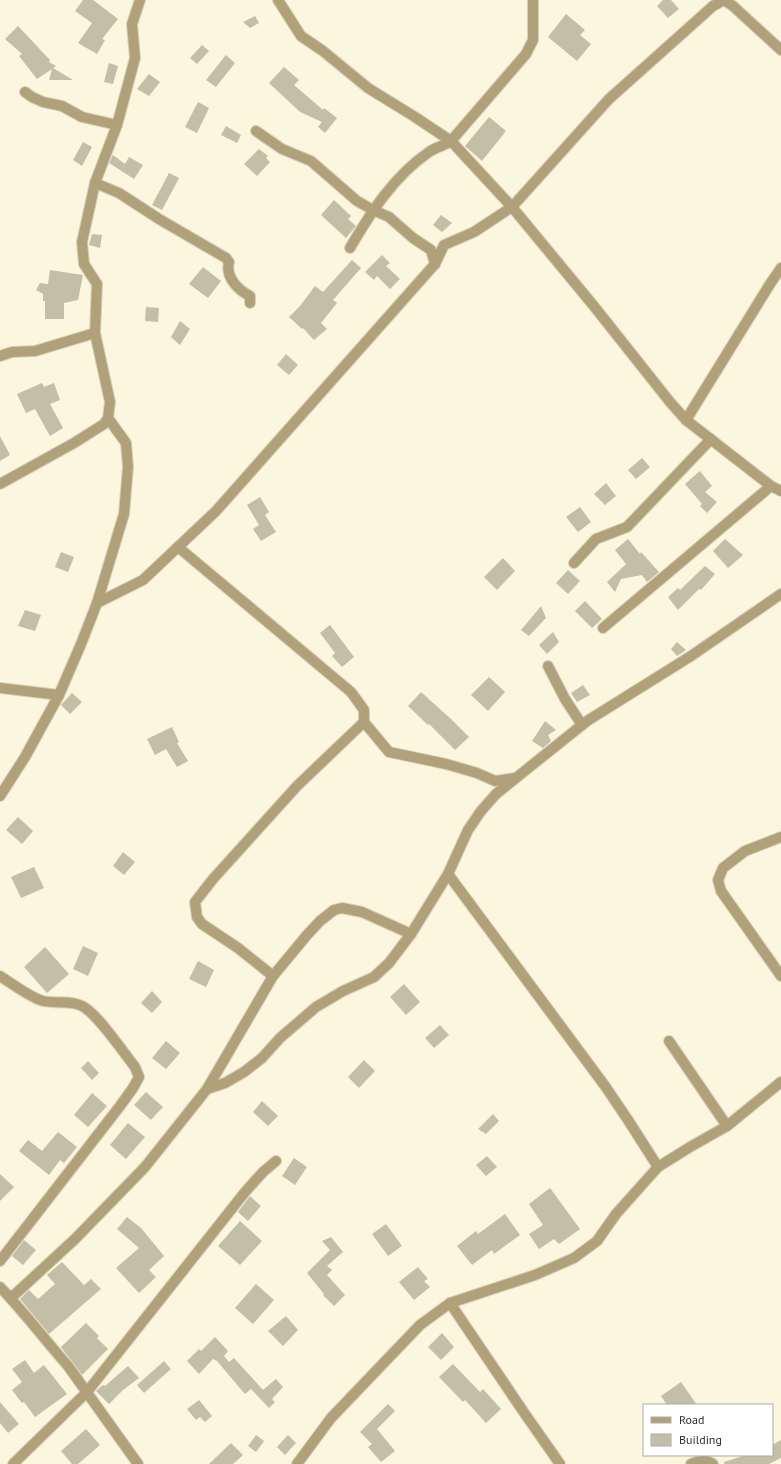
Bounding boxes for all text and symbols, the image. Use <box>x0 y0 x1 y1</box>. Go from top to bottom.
legend <box>643 1404 773 1456</box>
text: Road <box>679 1412 704 1427</box>
text: Building <box>679 1432 722 1447</box>

